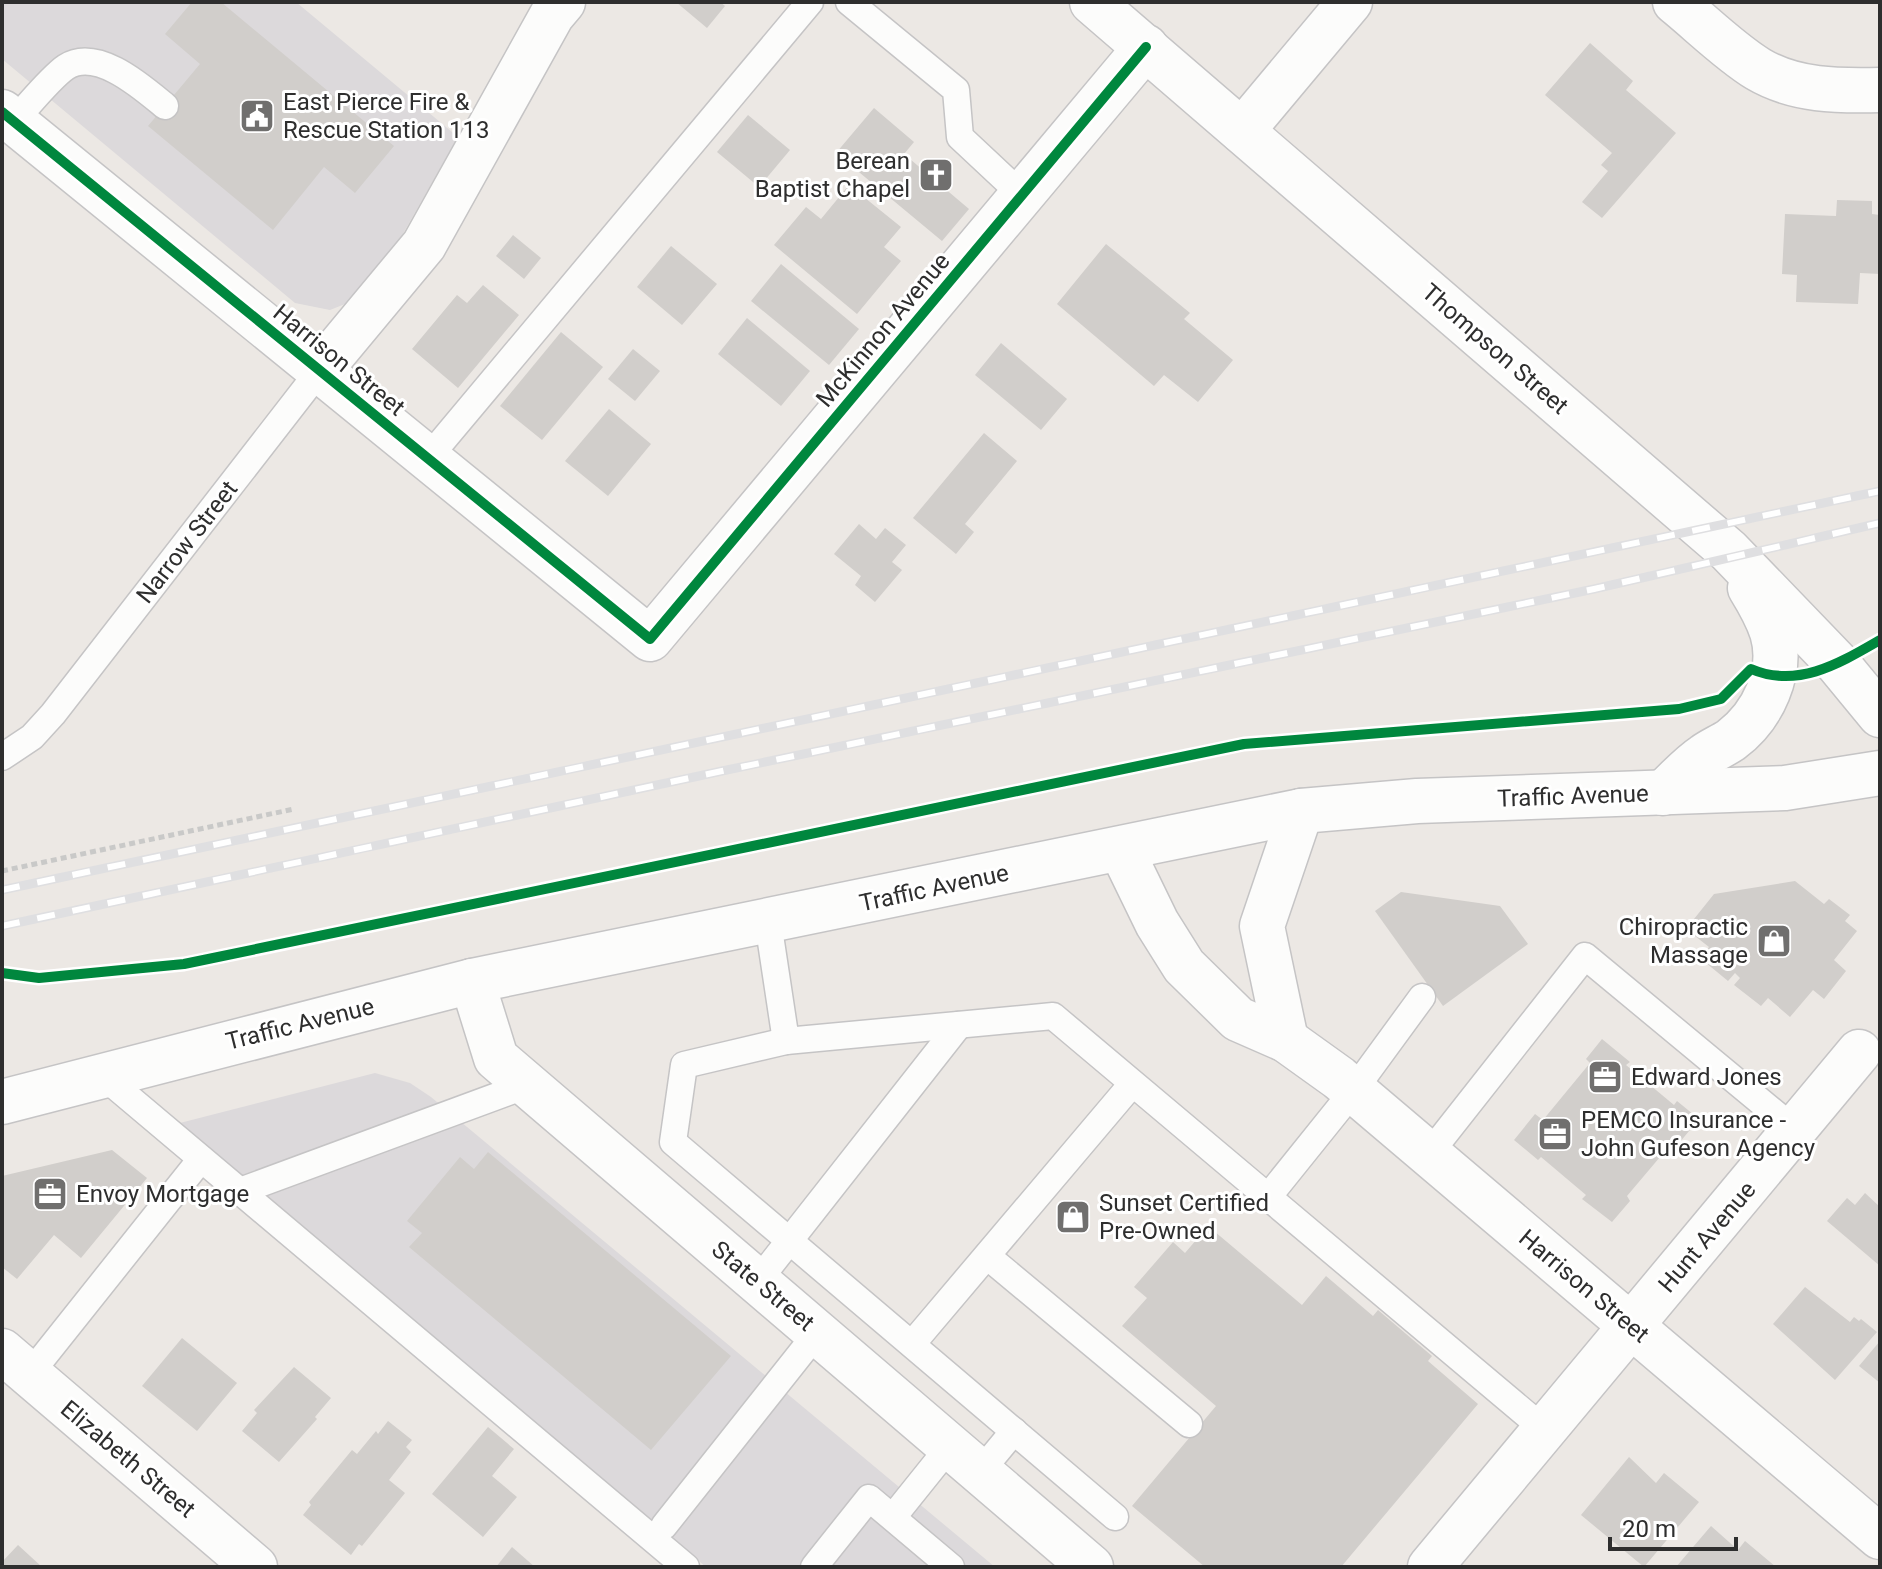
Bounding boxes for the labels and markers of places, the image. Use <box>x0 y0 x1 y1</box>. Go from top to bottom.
place label: East Pierce Fire & Rescue Station 113 <box>283 88 490 144</box>
public building icon: East Pierce Fire & Rescue Station 113 <box>238 97 276 135</box>
place label: Berean Baptist Chapel <box>755 147 910 203</box>
church icon: Berean Baptist Chapel <box>917 156 955 194</box>
place label: Chiropractic Massage <box>1619 913 1748 969</box>
shop icon: Chiropractic Massage <box>1755 922 1793 960</box>
office icon: Edward Jones <box>1586 1058 1624 1096</box>
place label: Edward Jones <box>1631 1063 1782 1091</box>
place label: PEMCO Insurance - John Gufeson Agency <box>1581 1106 1816 1162</box>
office icon: PEMCO Insurance - John Gufeson Agency <box>1536 1115 1574 1153</box>
office icon: Envoy Mortgage <box>31 1175 69 1213</box>
place label: Envoy Mortgage <box>76 1180 249 1208</box>
place label: Sunset Certified Pre-Owned <box>1099 1189 1269 1245</box>
shop icon: Sunset Certified Pre-Owned <box>1054 1198 1092 1236</box>

